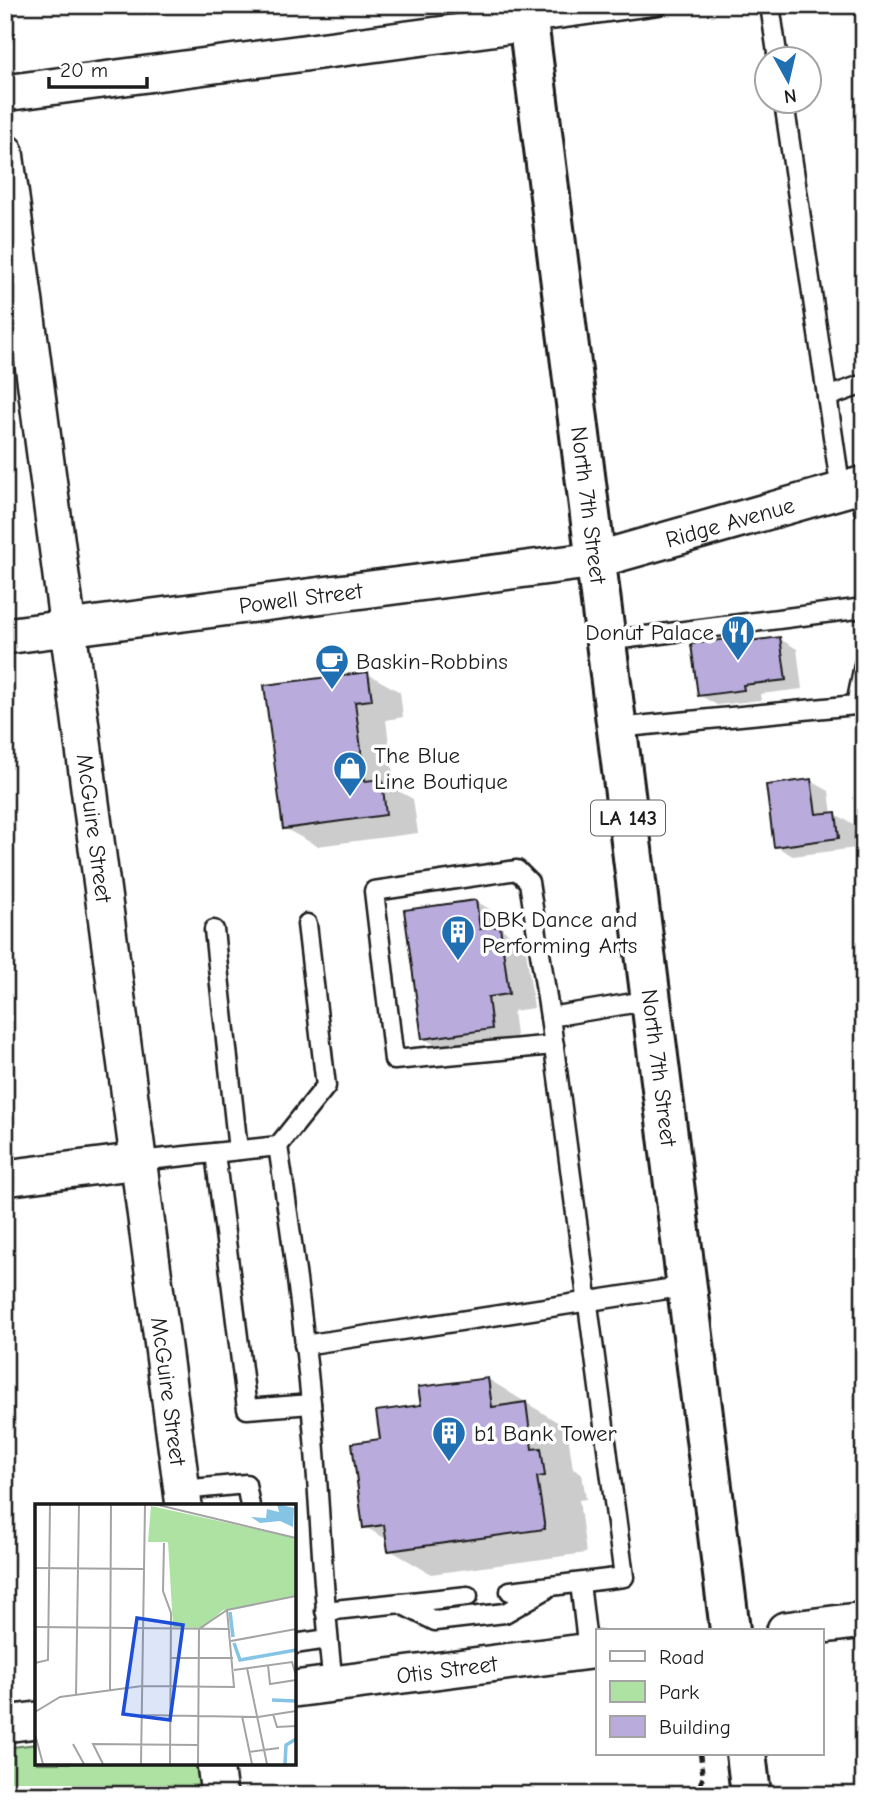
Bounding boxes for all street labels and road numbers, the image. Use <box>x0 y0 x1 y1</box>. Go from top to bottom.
street label: North 7th Street <box>566 425 612 587</box>
street label: Ridge Avenue <box>662 491 797 553</box>
street label: Powell Street <box>237 577 365 619</box>
street label: McGuire Street <box>71 752 118 905</box>
road number: LA 143 <box>591 800 665 836</box>
street label: North 7th Street <box>636 988 683 1149</box>
street label: McGuire Street <box>146 1315 192 1468</box>
street label: Otis Street <box>395 1649 500 1689</box>

